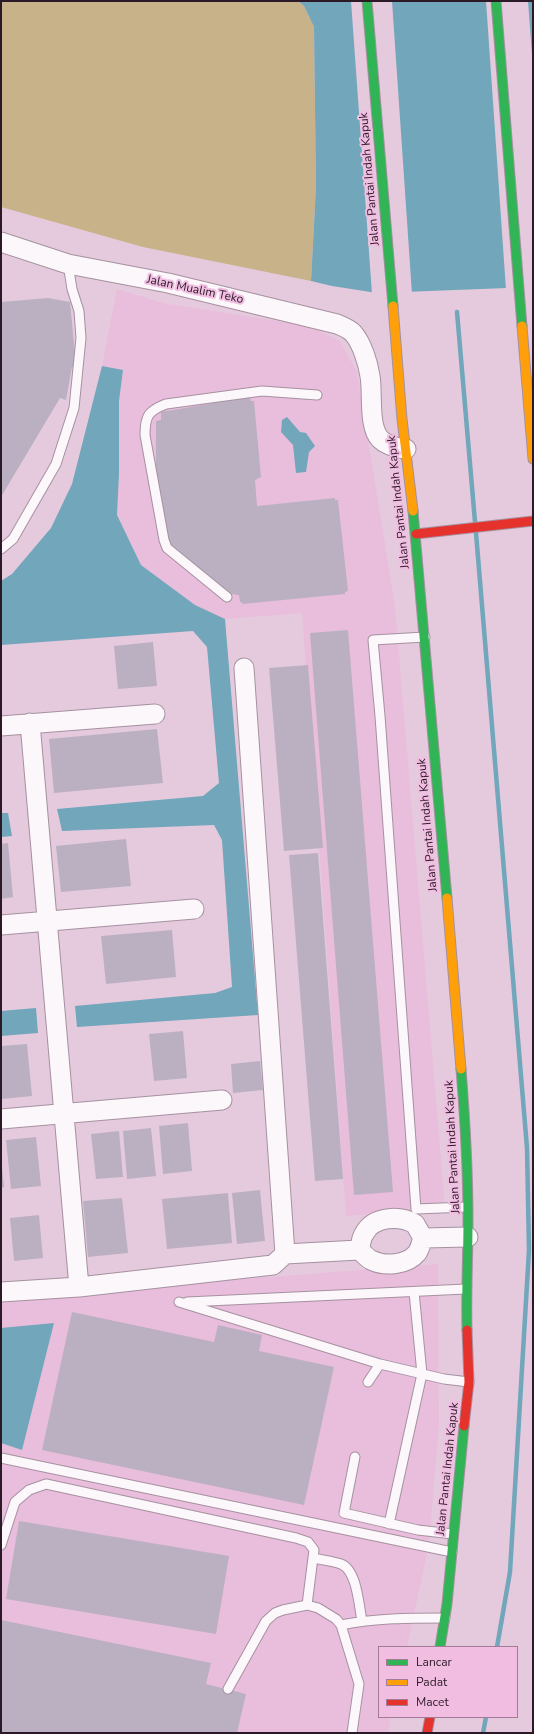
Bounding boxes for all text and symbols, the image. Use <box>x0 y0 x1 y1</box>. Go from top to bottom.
street label: Jalan Pantai Indah Kapuk <box>357 112 383 246</box>
street label: Jalan Mualim Teko <box>145 273 245 307</box>
street label: Jalan Pantai Indah Kapuk <box>385 435 413 569</box>
street label: Jalan Pantai Indah Kapuk <box>415 758 441 892</box>
street label: Jalan Pantai Indah Kapuk <box>442 1080 464 1214</box>
street label: Jalan Pantai Indah Kapuk <box>434 1402 462 1536</box>
legend <box>378 1646 518 1718</box>
text: Lancar <box>416 1654 452 1670</box>
text: Padat <box>416 1674 447 1690</box>
text: Macet <box>416 1694 449 1710</box>

